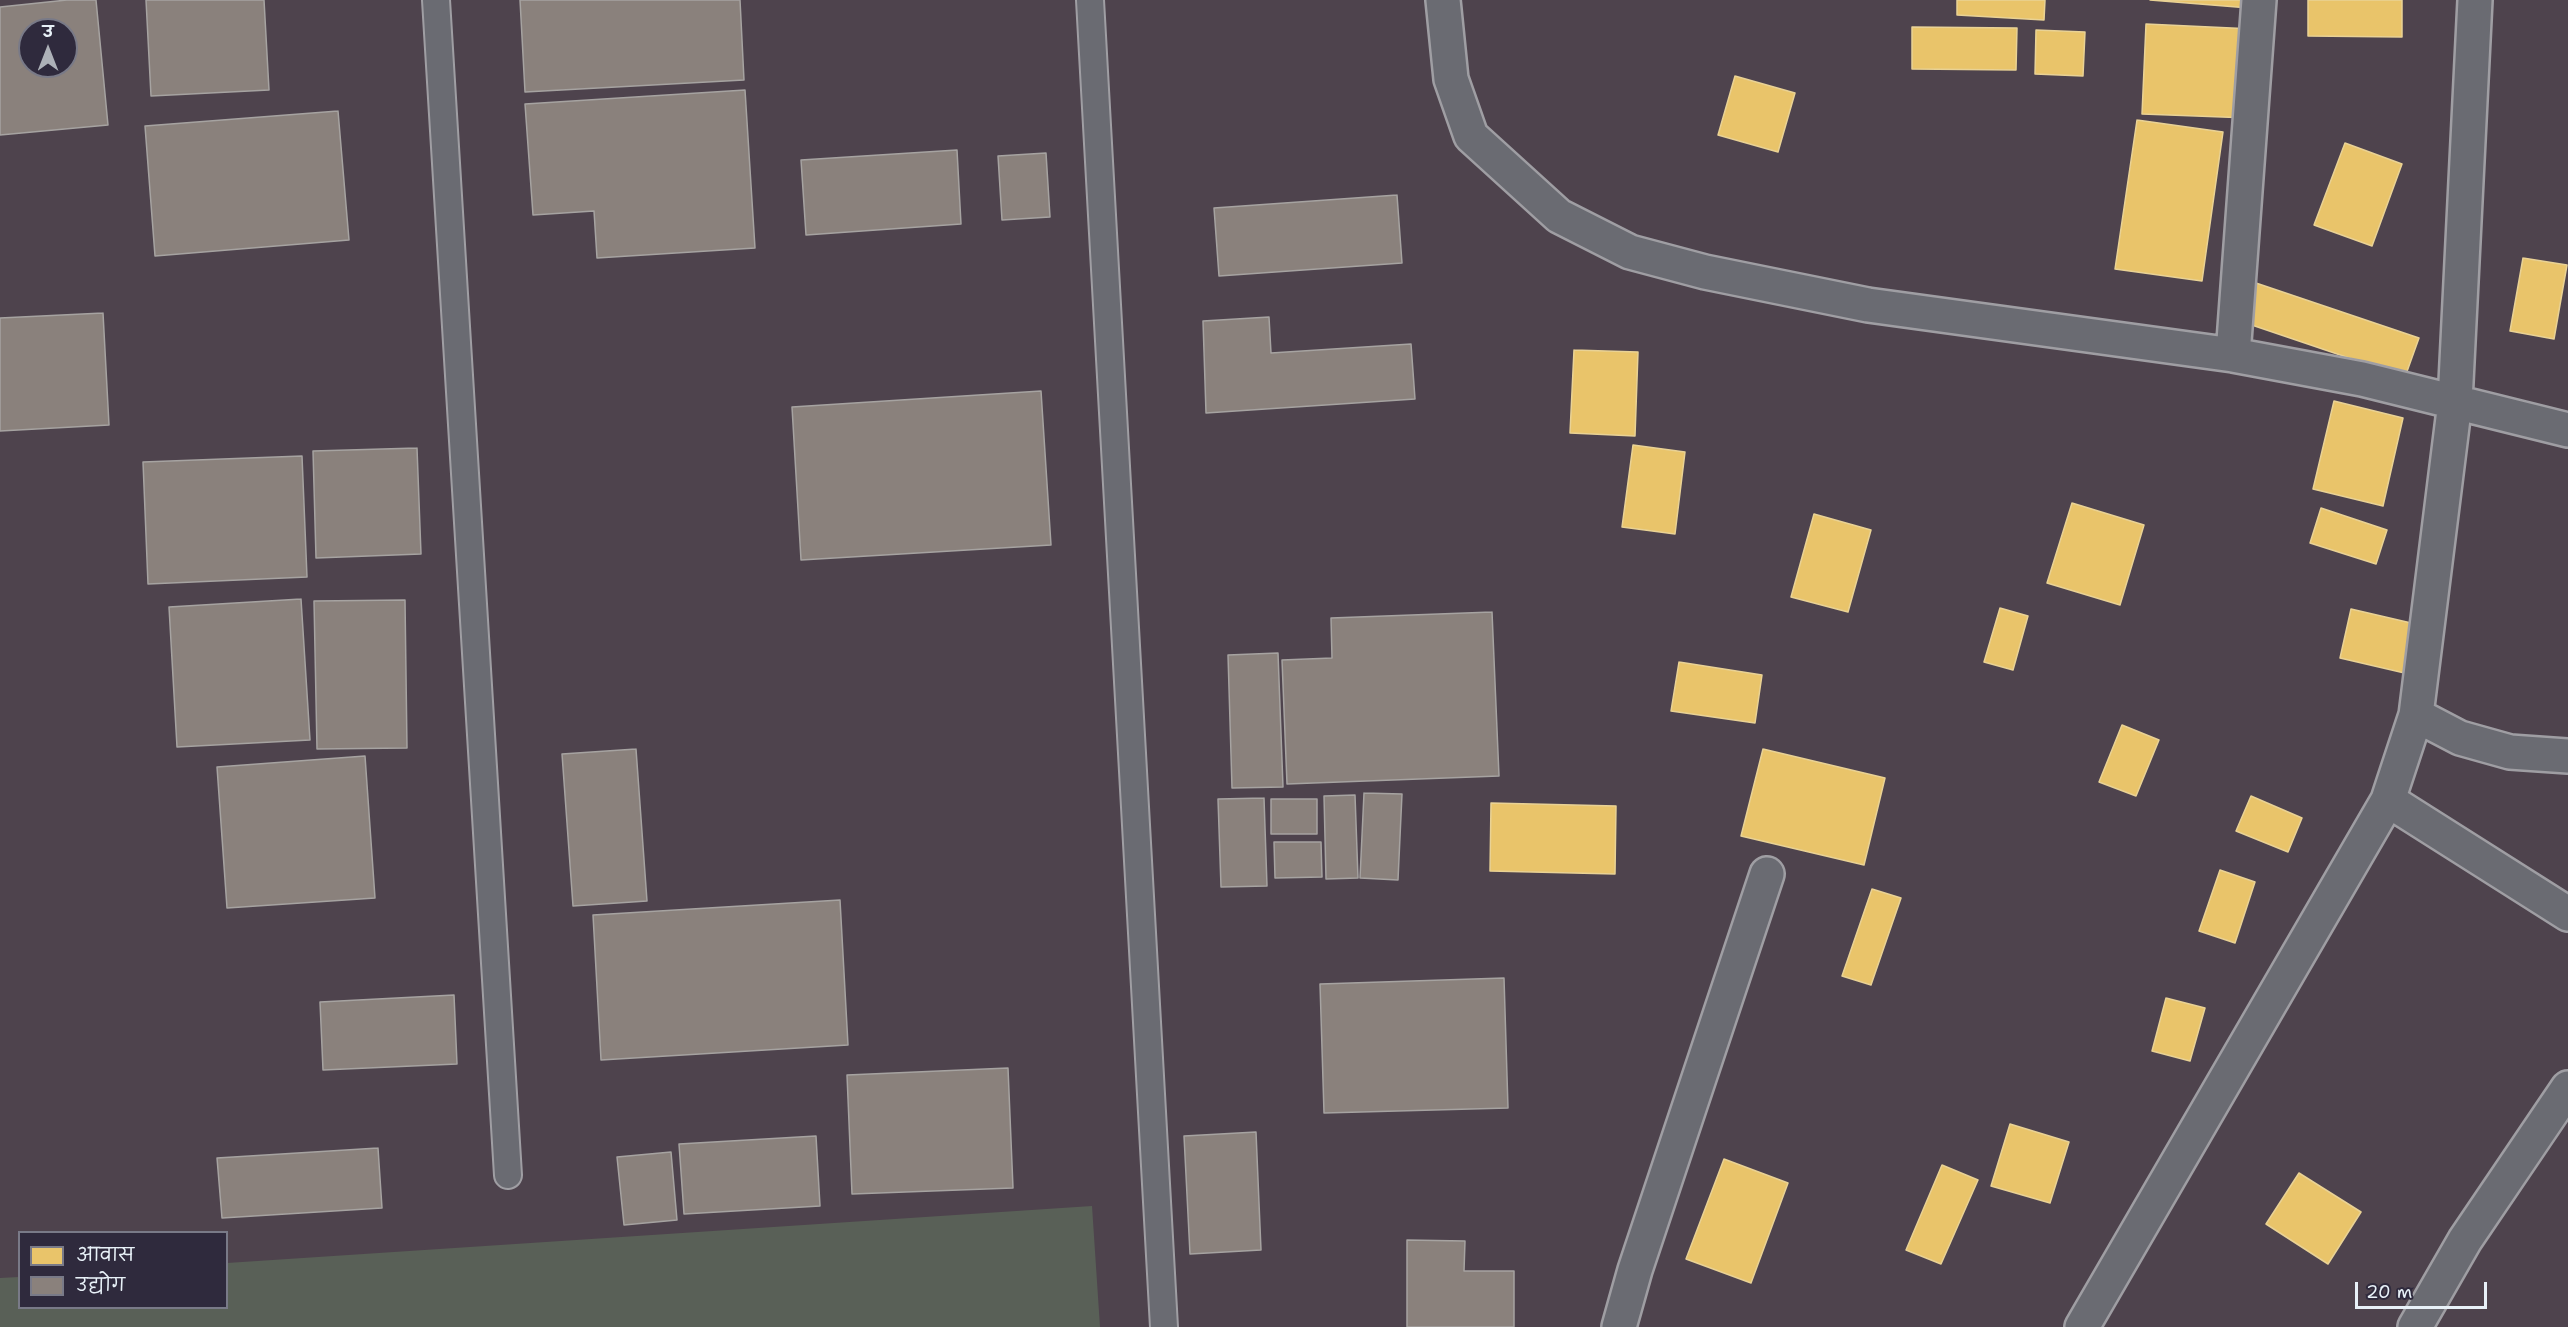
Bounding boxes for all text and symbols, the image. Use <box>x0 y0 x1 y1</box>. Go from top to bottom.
north arrow <box>18 18 78 78</box>
text: उ <box>43 21 53 42</box>
legend <box>18 1231 228 1309</box>
text: आवास <box>76 1243 134 1267</box>
scale bar <box>2358 1270 2490 1308</box>
text: उद्योग <box>76 1273 125 1297</box>
text: 20 m <box>2366 1280 2412 1304</box>

